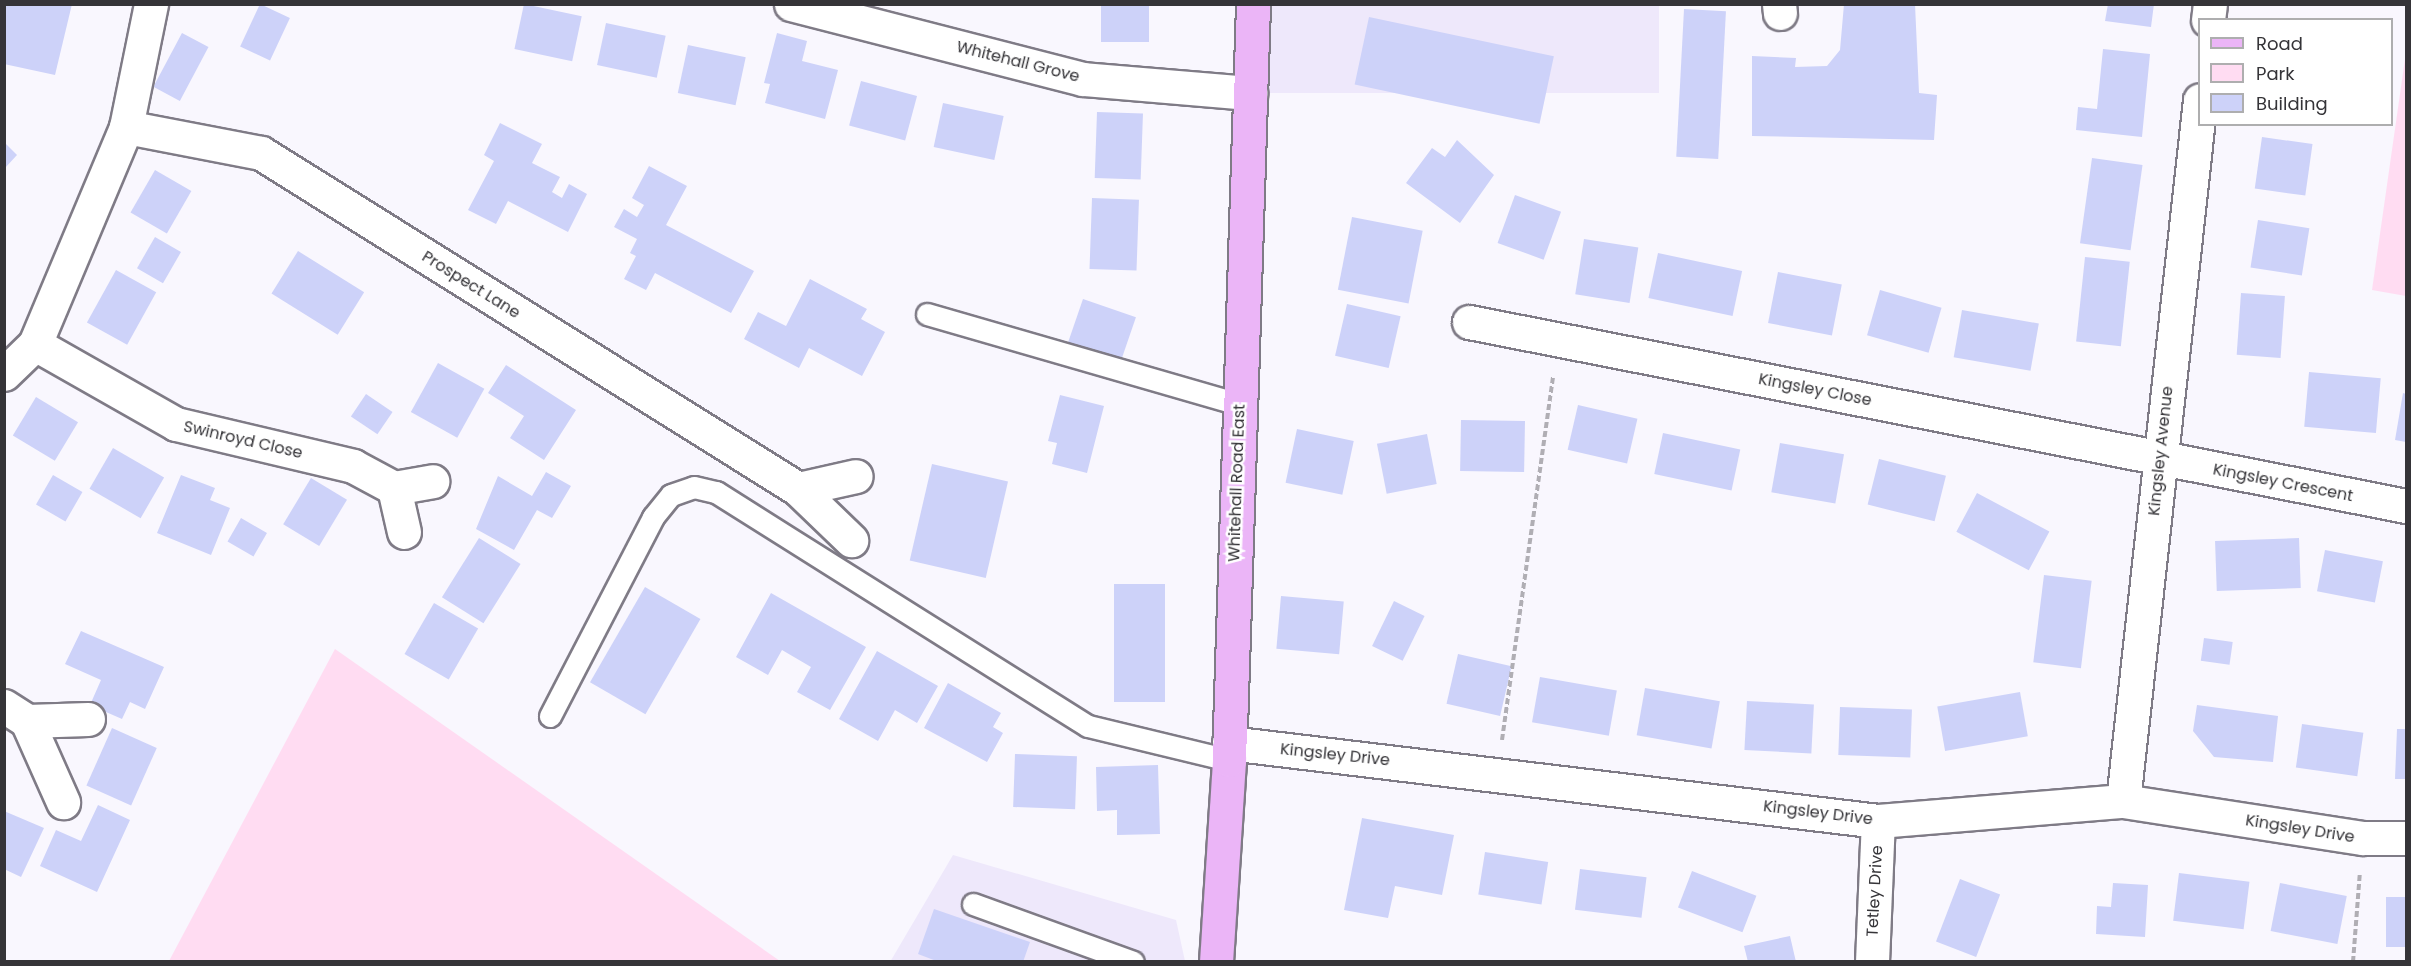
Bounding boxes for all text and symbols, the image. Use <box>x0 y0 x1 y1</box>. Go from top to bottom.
legend <box>2198 18 2393 126</box>
text: Road <box>2256 31 2303 56</box>
street label: Whitehall Grove <box>954 37 1082 87</box>
text: Park <box>2256 61 2295 86</box>
text: Building <box>2256 91 2328 116</box>
street label: Prospect Lane <box>418 247 524 323</box>
street label: Kingsley Close <box>1757 370 1873 410</box>
street label: Kingsley Avenue <box>2145 385 2177 517</box>
street label: Whitehall Road East <box>1225 404 1249 562</box>
street label: Swinroyd Close <box>182 417 304 463</box>
street label: Kingsley Crescent <box>2211 460 2355 506</box>
street label: Kingsley Drive <box>1279 740 1391 770</box>
street label: Kingsley Drive <box>1762 797 1874 829</box>
street label: Kingsley Drive <box>2244 811 2356 847</box>
street label: Tetley Drive <box>1863 845 1887 937</box>

